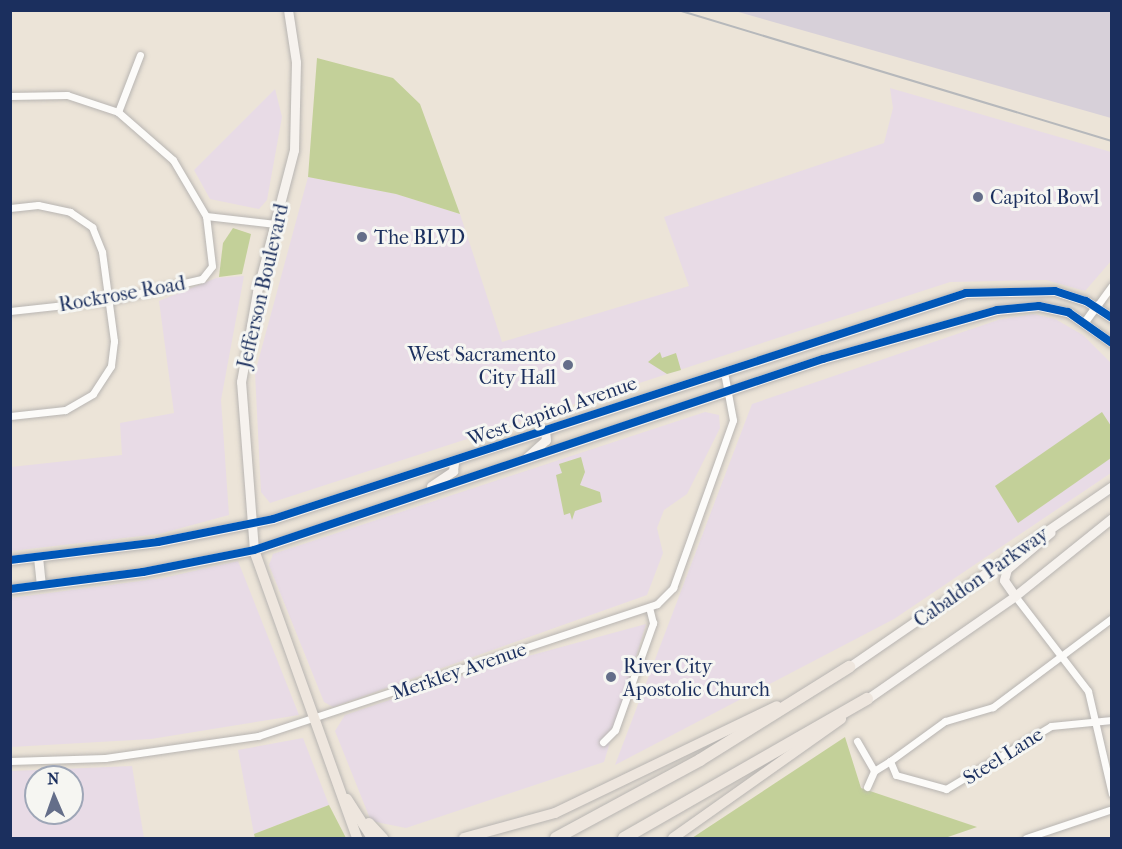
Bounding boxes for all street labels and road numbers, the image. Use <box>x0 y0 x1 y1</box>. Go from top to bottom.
street label: Jefferson Boulevard <box>232 201 294 371</box>
street label: Rockrose Road <box>57 271 187 317</box>
street label: West Capitol Avenue <box>464 371 640 451</box>
street label: Cabaldon Parkway <box>909 522 1053 632</box>
street label: Merkley Avenue <box>388 637 530 705</box>
street label: Steel Lane <box>959 722 1047 790</box>

